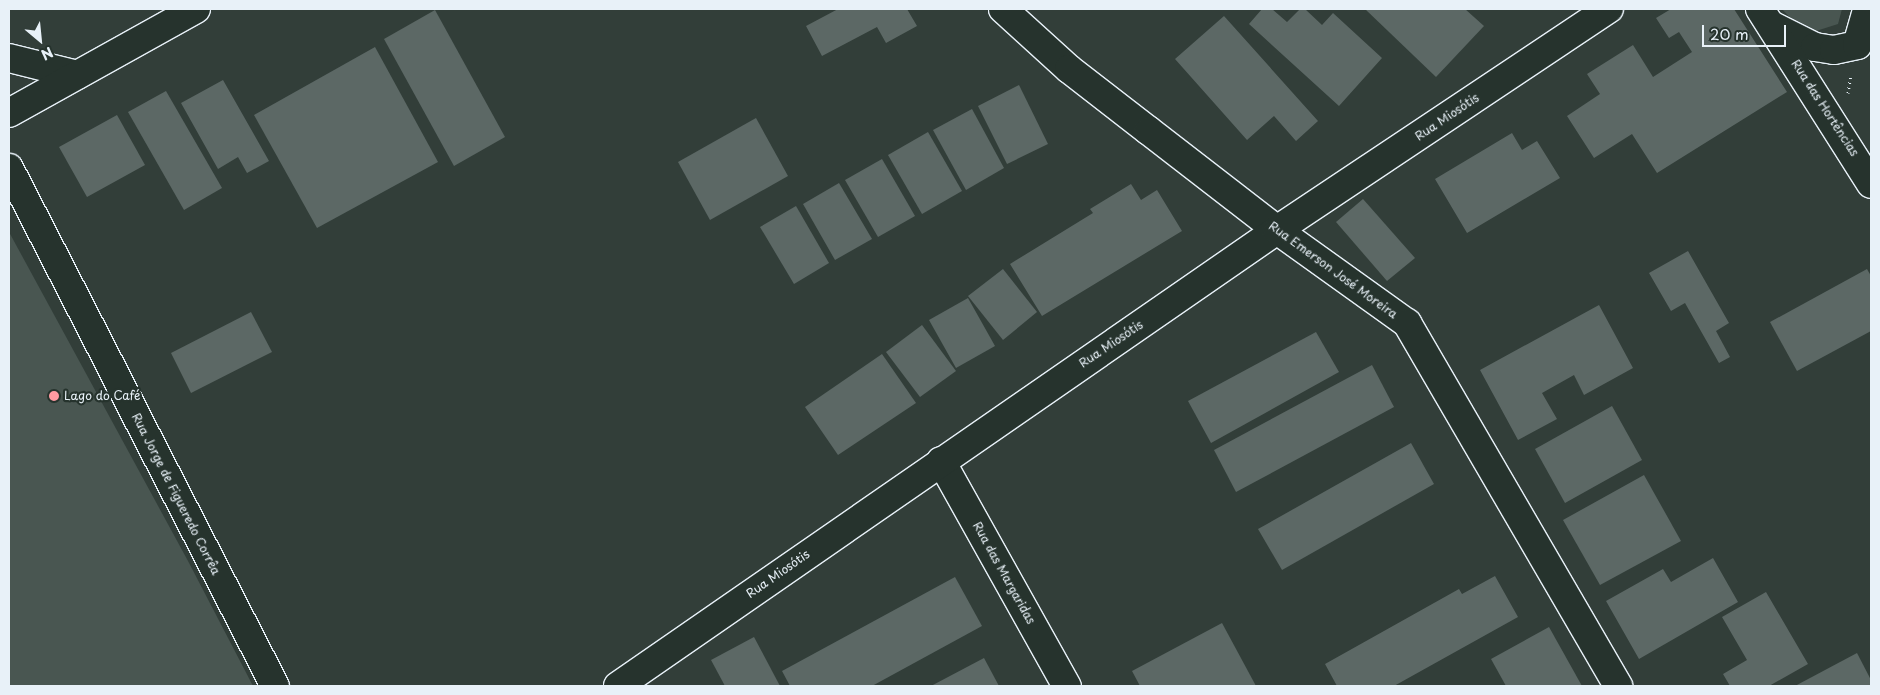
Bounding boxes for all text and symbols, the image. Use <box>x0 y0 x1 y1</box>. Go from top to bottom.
north arrow <box>15 15 65 65</box>
scale bar <box>1705 15 1789 47</box>
text: 20 m <box>1710 22 1749 45</box>
text: N <box>37 42 57 66</box>
street label: Rua das Hortências <box>1788 56 1862 160</box>
street label: Rua Miosótis <box>1412 90 1482 144</box>
street label: Rua Emerson José Moreira <box>1266 219 1400 321</box>
street label: Rua Miosótis <box>1076 317 1146 371</box>
place label: Lago do Café <box>64 389 140 403</box>
marker: Lago do Café <box>48 390 60 402</box>
street label: Rua Jorge de Figueredo Corrêa <box>129 411 223 577</box>
street label: Rua das Margaridas <box>969 519 1039 627</box>
street label: Rua Miosótis <box>744 547 812 601</box>

